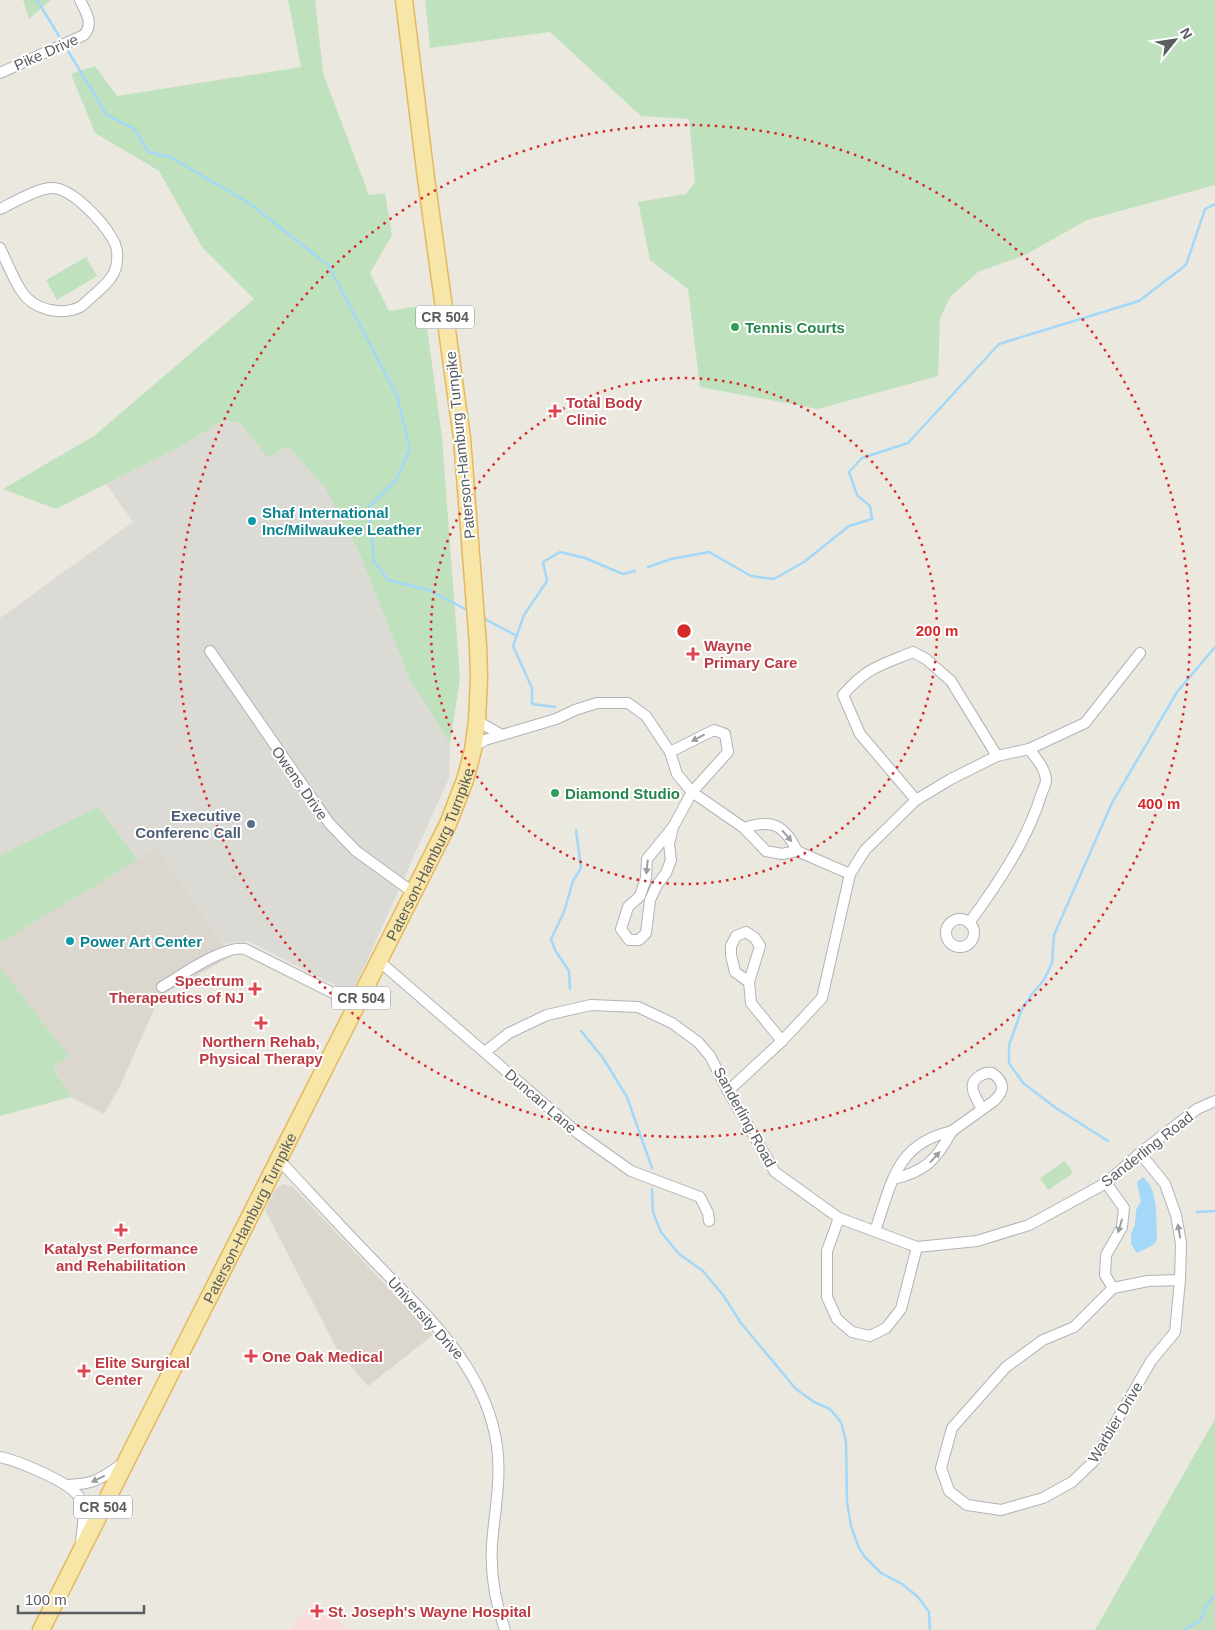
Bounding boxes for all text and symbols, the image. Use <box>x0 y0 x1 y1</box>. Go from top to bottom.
north arrow <box>1150 15 1200 65</box>
text: N <box>1177 25 1196 42</box>
street label: Pike Drive <box>11 30 81 74</box>
road number: CR 504 <box>416 306 474 328</box>
place label: Tennis Courts <box>745 319 845 336</box>
marker: Tennis Courts <box>729 321 741 333</box>
street label: Paterson-Hamburg Turnpike <box>442 350 478 540</box>
place label: Total Body Clinic <box>566 394 643 428</box>
marker: Total Body Clinic <box>548 404 562 418</box>
place label: Shaf International Inc/Milwaukee Leather <box>262 504 421 538</box>
marker: Shaf International Inc/Milwaukee Leather <box>246 515 258 527</box>
centre of rings <box>675 622 693 640</box>
text: 200 m <box>916 622 958 639</box>
place label: Wayne Primary Care <box>704 637 797 671</box>
marker: Wayne Primary Care <box>686 647 700 661</box>
one-way arrow <box>691 734 705 742</box>
street label: Owens Drive <box>268 743 332 823</box>
street label: Paterson-Hamburg Turnpike <box>382 766 476 943</box>
place label: Diamond Studio <box>565 785 680 802</box>
marker: Diamond Studio <box>549 787 561 799</box>
text: 400 m <box>1138 795 1180 812</box>
place label: Executive Conferenc Call <box>135 807 241 841</box>
marker: Executive Conferenc Call <box>245 818 257 830</box>
one-way arrow <box>781 829 793 841</box>
one-way arrow <box>643 859 651 875</box>
place label: Power Art Center <box>80 933 202 950</box>
marker: Power Art Center <box>64 935 76 947</box>
place label: Spectrum Therapeutics of NJ <box>109 972 244 1006</box>
marker: Spectrum Therapeutics of NJ <box>248 982 262 996</box>
road number: CR 504 <box>332 986 390 1010</box>
marker: Northern Rehab, Physical Therapy <box>254 1016 268 1030</box>
place label: Northern Rehab, Physical Therapy <box>199 1033 323 1067</box>
street label: Sanderling Road <box>710 1064 780 1170</box>
street label: Duncan Lane <box>502 1065 580 1137</box>
street label: Sanderling Road <box>1098 1108 1196 1190</box>
street label: Paterson-Hamburg Turnpike <box>199 1130 299 1306</box>
one-way arrow <box>930 1150 941 1163</box>
one-way arrow <box>1116 1219 1124 1234</box>
marker: Katalyst Performance and Rehabilitation <box>114 1223 128 1237</box>
one-way arrow <box>1175 1223 1183 1239</box>
place label: Katalyst Performance and Rehabilitation <box>44 1240 198 1274</box>
street label: University Drive <box>385 1273 467 1363</box>
place label: One Oak Medical <box>262 1348 383 1365</box>
marker: One Oak Medical <box>244 1349 258 1363</box>
place label: Elite Surgical Center <box>95 1354 190 1388</box>
marker: Elite Surgical Center <box>77 1364 91 1378</box>
street label: Warbler Drive <box>1084 1379 1146 1465</box>
one-way arrow <box>91 1475 105 1483</box>
road number: CR 504 <box>74 1495 132 1518</box>
scale bar <box>18 1582 144 1614</box>
text: 100 m <box>25 1591 67 1608</box>
place label: St. Joseph's Wayne Hospital <box>328 1603 531 1620</box>
marker: St. Joseph's Wayne Hospital <box>310 1604 324 1618</box>

